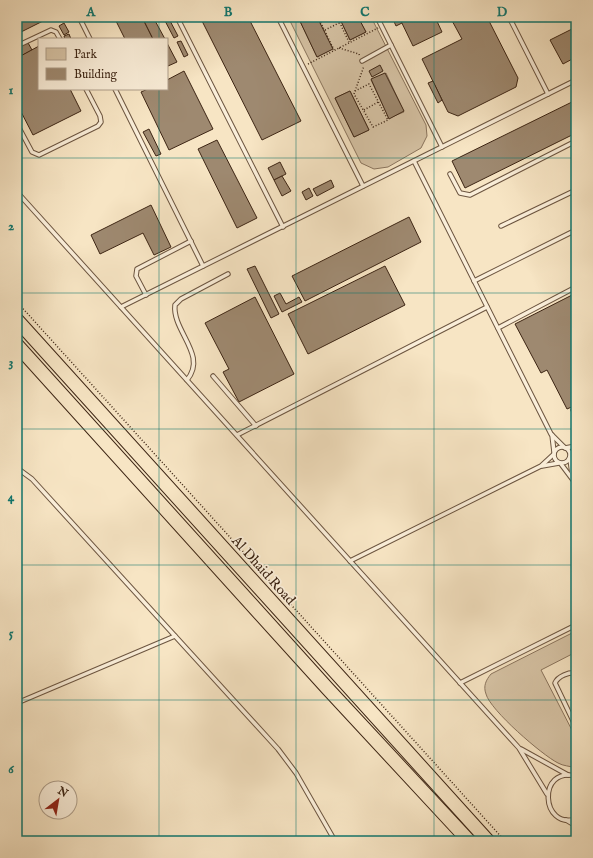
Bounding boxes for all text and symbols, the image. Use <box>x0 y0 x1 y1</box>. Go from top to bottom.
text: A <box>86 4 97 21</box>
text: B <box>224 4 233 21</box>
text: C <box>360 4 370 21</box>
text: D <box>497 4 508 21</box>
legend <box>38 38 168 90</box>
text: Park <box>74 47 97 62</box>
text: Building <box>74 67 118 82</box>
text: 1 <box>9 82 14 99</box>
text: 2 <box>8 218 14 235</box>
text: 3 <box>9 354 14 371</box>
text: 4 <box>8 489 15 506</box>
street label: Al Dhaid Road <box>227 532 299 609</box>
text: 5 <box>9 625 14 642</box>
text: 6 <box>8 761 14 778</box>
north arrow <box>38 780 78 820</box>
text: N <box>54 783 71 801</box>

